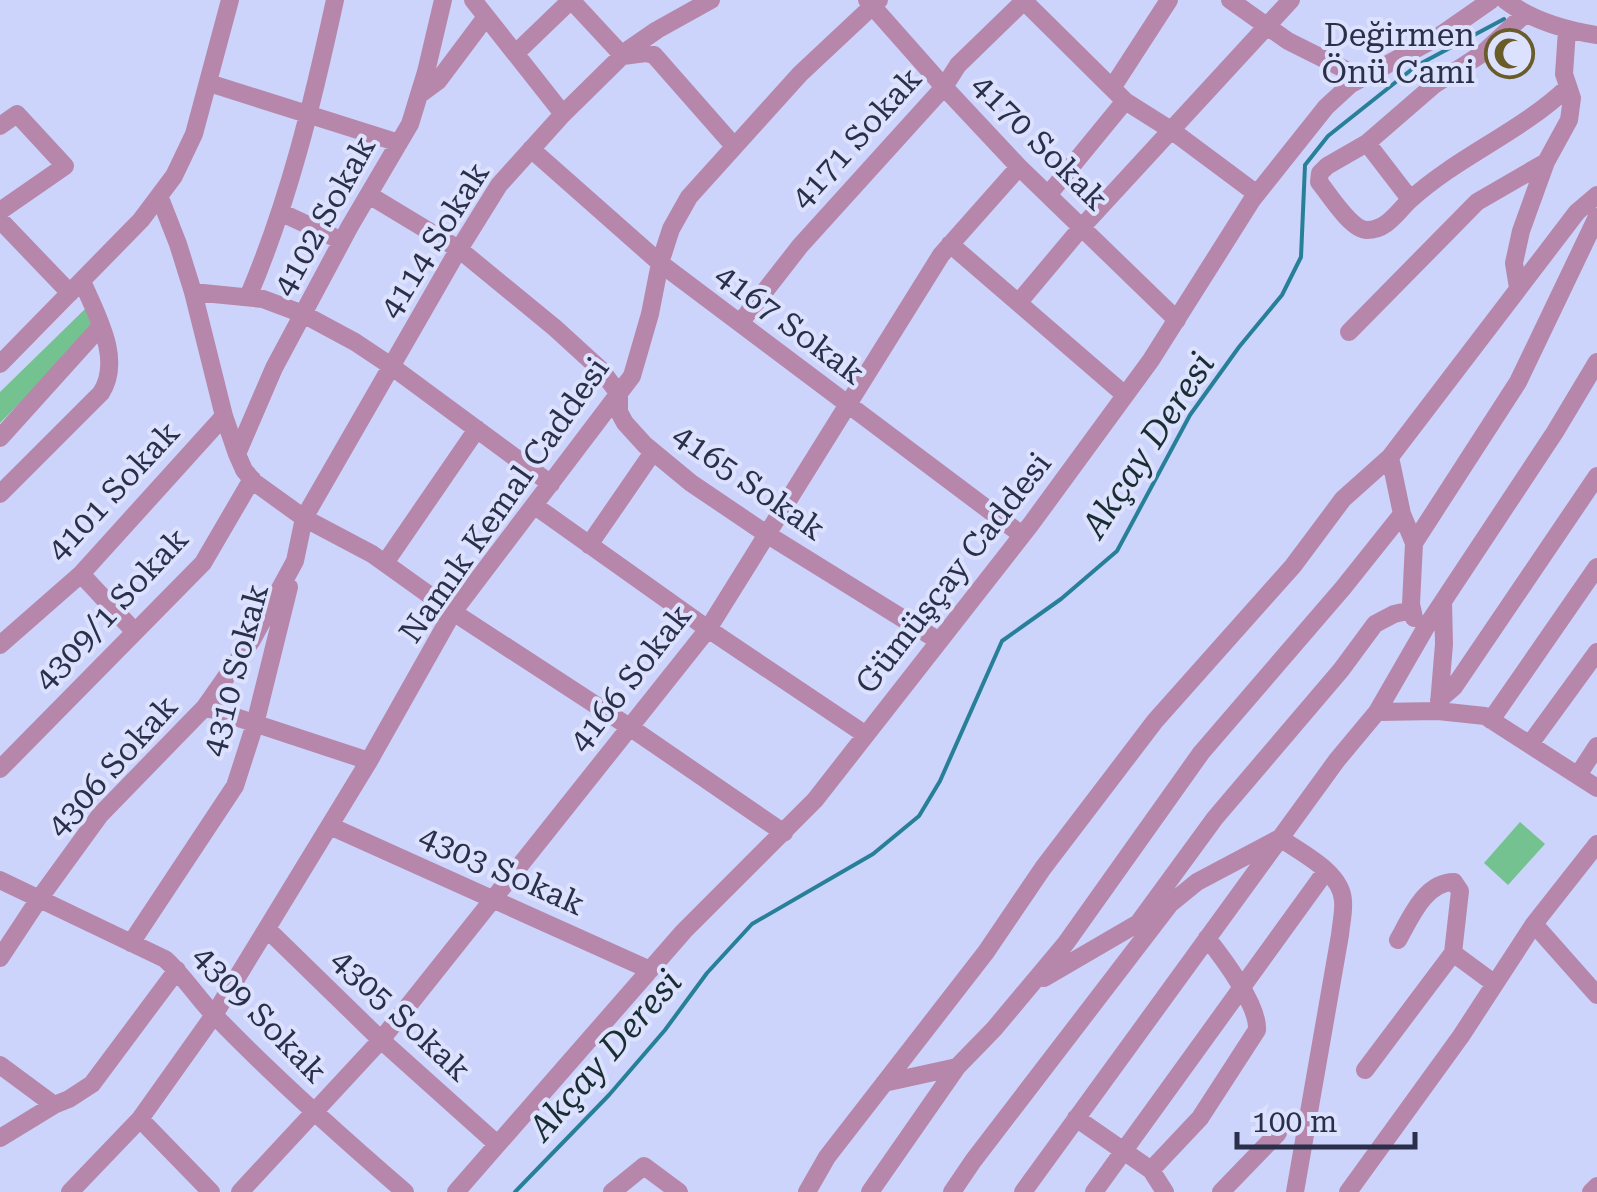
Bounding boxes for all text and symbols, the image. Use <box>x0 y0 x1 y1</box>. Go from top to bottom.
place label: Değirmen Önü Cami <box>1322 16 1475 91</box>
mosque icon: Değirmen Önü Cami <box>1484 27 1536 79</box>
street label: 4171 Sokak <box>783 60 929 216</box>
street label: 4170 Sokak <box>964 66 1116 218</box>
street label: 4102 Sokak <box>265 130 383 302</box>
street label: 4114 Sokak <box>371 155 497 325</box>
street label: 4167 Sokak <box>708 256 872 392</box>
water label: Akçay Deresi <box>1072 345 1223 547</box>
street label: Namık Kemal Caddesi <box>391 350 617 650</box>
street label: 4101 Sokak <box>39 413 187 569</box>
street label: 4165 Sokak <box>666 416 832 548</box>
street label: Gümüşçay Caddesi <box>847 445 1059 701</box>
street label: 4309/1 Sokak <box>26 520 196 698</box>
street label: 4310 Sokak <box>194 580 276 760</box>
street label: 4166 Sokak <box>561 597 699 759</box>
street label: 4306 Sokak <box>39 688 185 844</box>
street label: 4303 Sokak <box>414 817 590 923</box>
street label: 4309 Sokak <box>185 937 335 1091</box>
street label: 4305 Sokak <box>323 941 479 1089</box>
water label: Akçay Deresi <box>519 962 690 1150</box>
scale bar <box>1237 1087 1414 1149</box>
text: 100 m <box>1252 1104 1337 1139</box>

